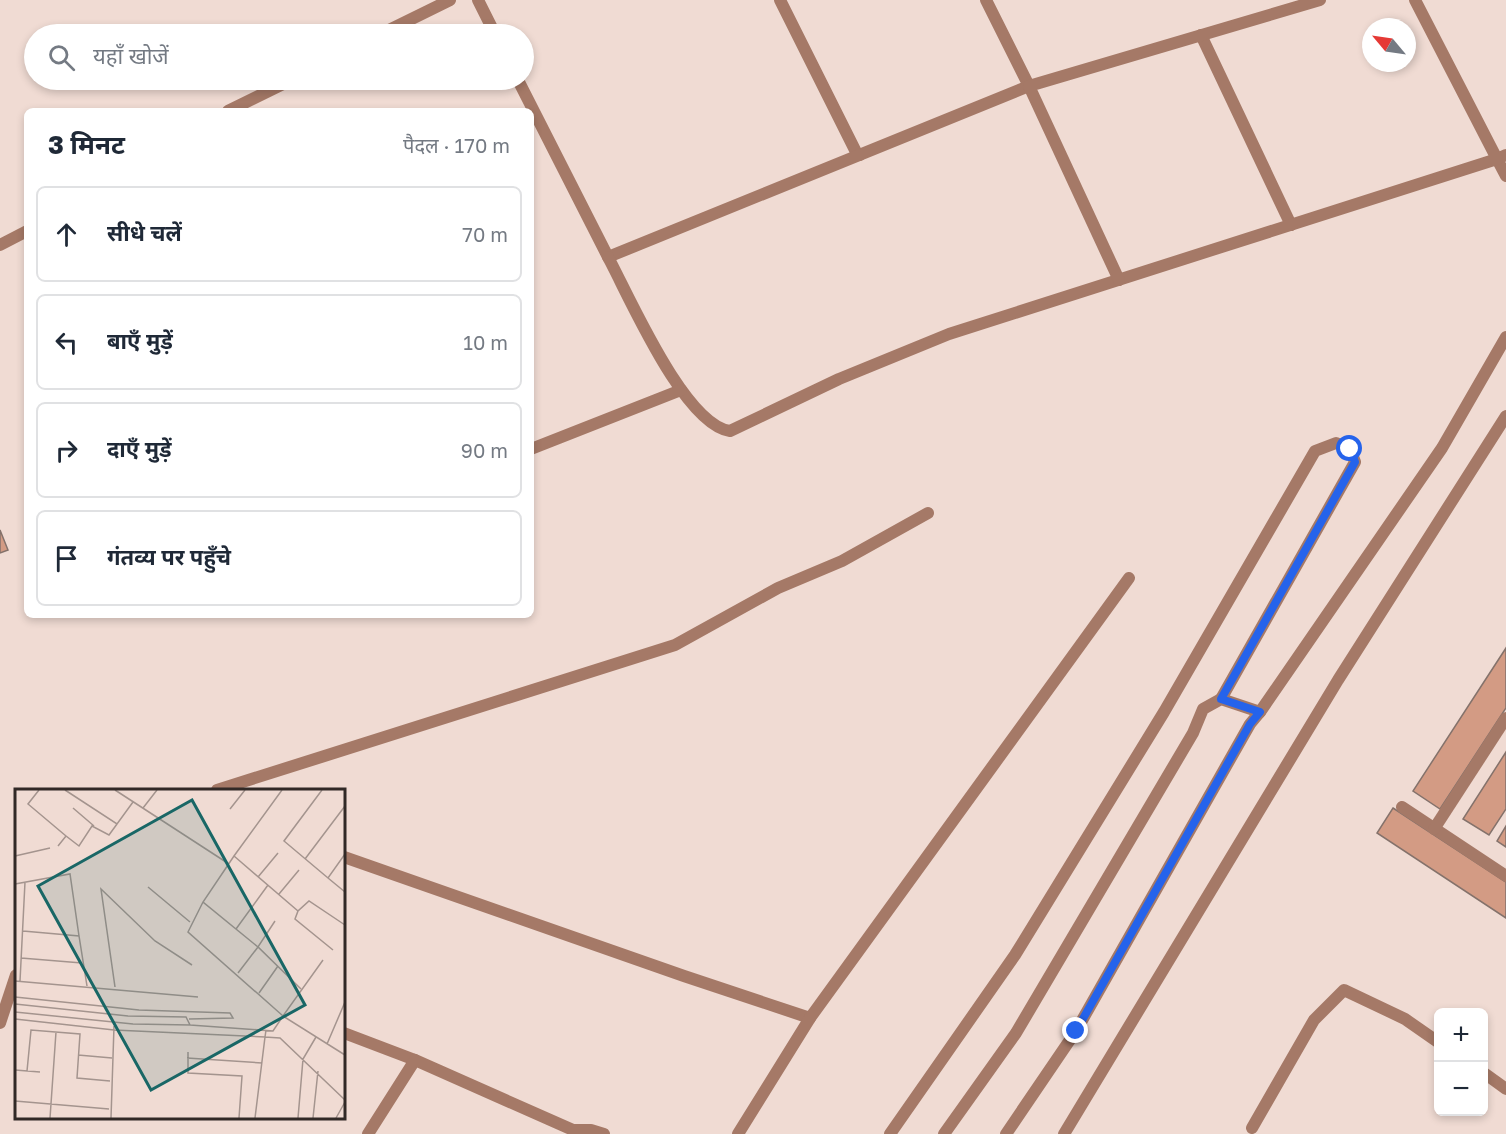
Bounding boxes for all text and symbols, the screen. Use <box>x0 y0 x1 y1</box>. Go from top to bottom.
north arrow <box>1362 18 1416 72</box>
search box <box>24 24 534 90</box>
icon: search <box>45 41 78 74</box>
text: यहाँ खोजें <box>93 42 169 69</box>
text: 3 मिनट <box>48 129 125 160</box>
text: पैदल · 170 m <box>403 133 510 157</box>
icon: ahead <box>50 218 83 251</box>
text: सीधे चलें <box>107 219 182 246</box>
text: 70 m <box>462 222 508 246</box>
icon: left <box>50 326 83 359</box>
text: बाएँ मुड़ें <box>107 327 173 354</box>
text: 10 m <box>463 330 508 354</box>
icon: right <box>50 434 83 467</box>
text: दाएँ मुड़ें <box>107 435 172 462</box>
route start <box>1336 435 1362 461</box>
text: 90 m <box>461 438 508 462</box>
icon: arrive <box>50 542 83 575</box>
text: गंतव्य पर पहुँचे <box>107 543 231 570</box>
inset map <box>15 789 345 1119</box>
map controls <box>1434 1008 1488 1116</box>
button: + <box>1434 1008 1488 1062</box>
route end <box>1062 1017 1088 1043</box>
button: − <box>1434 1062 1488 1116</box>

